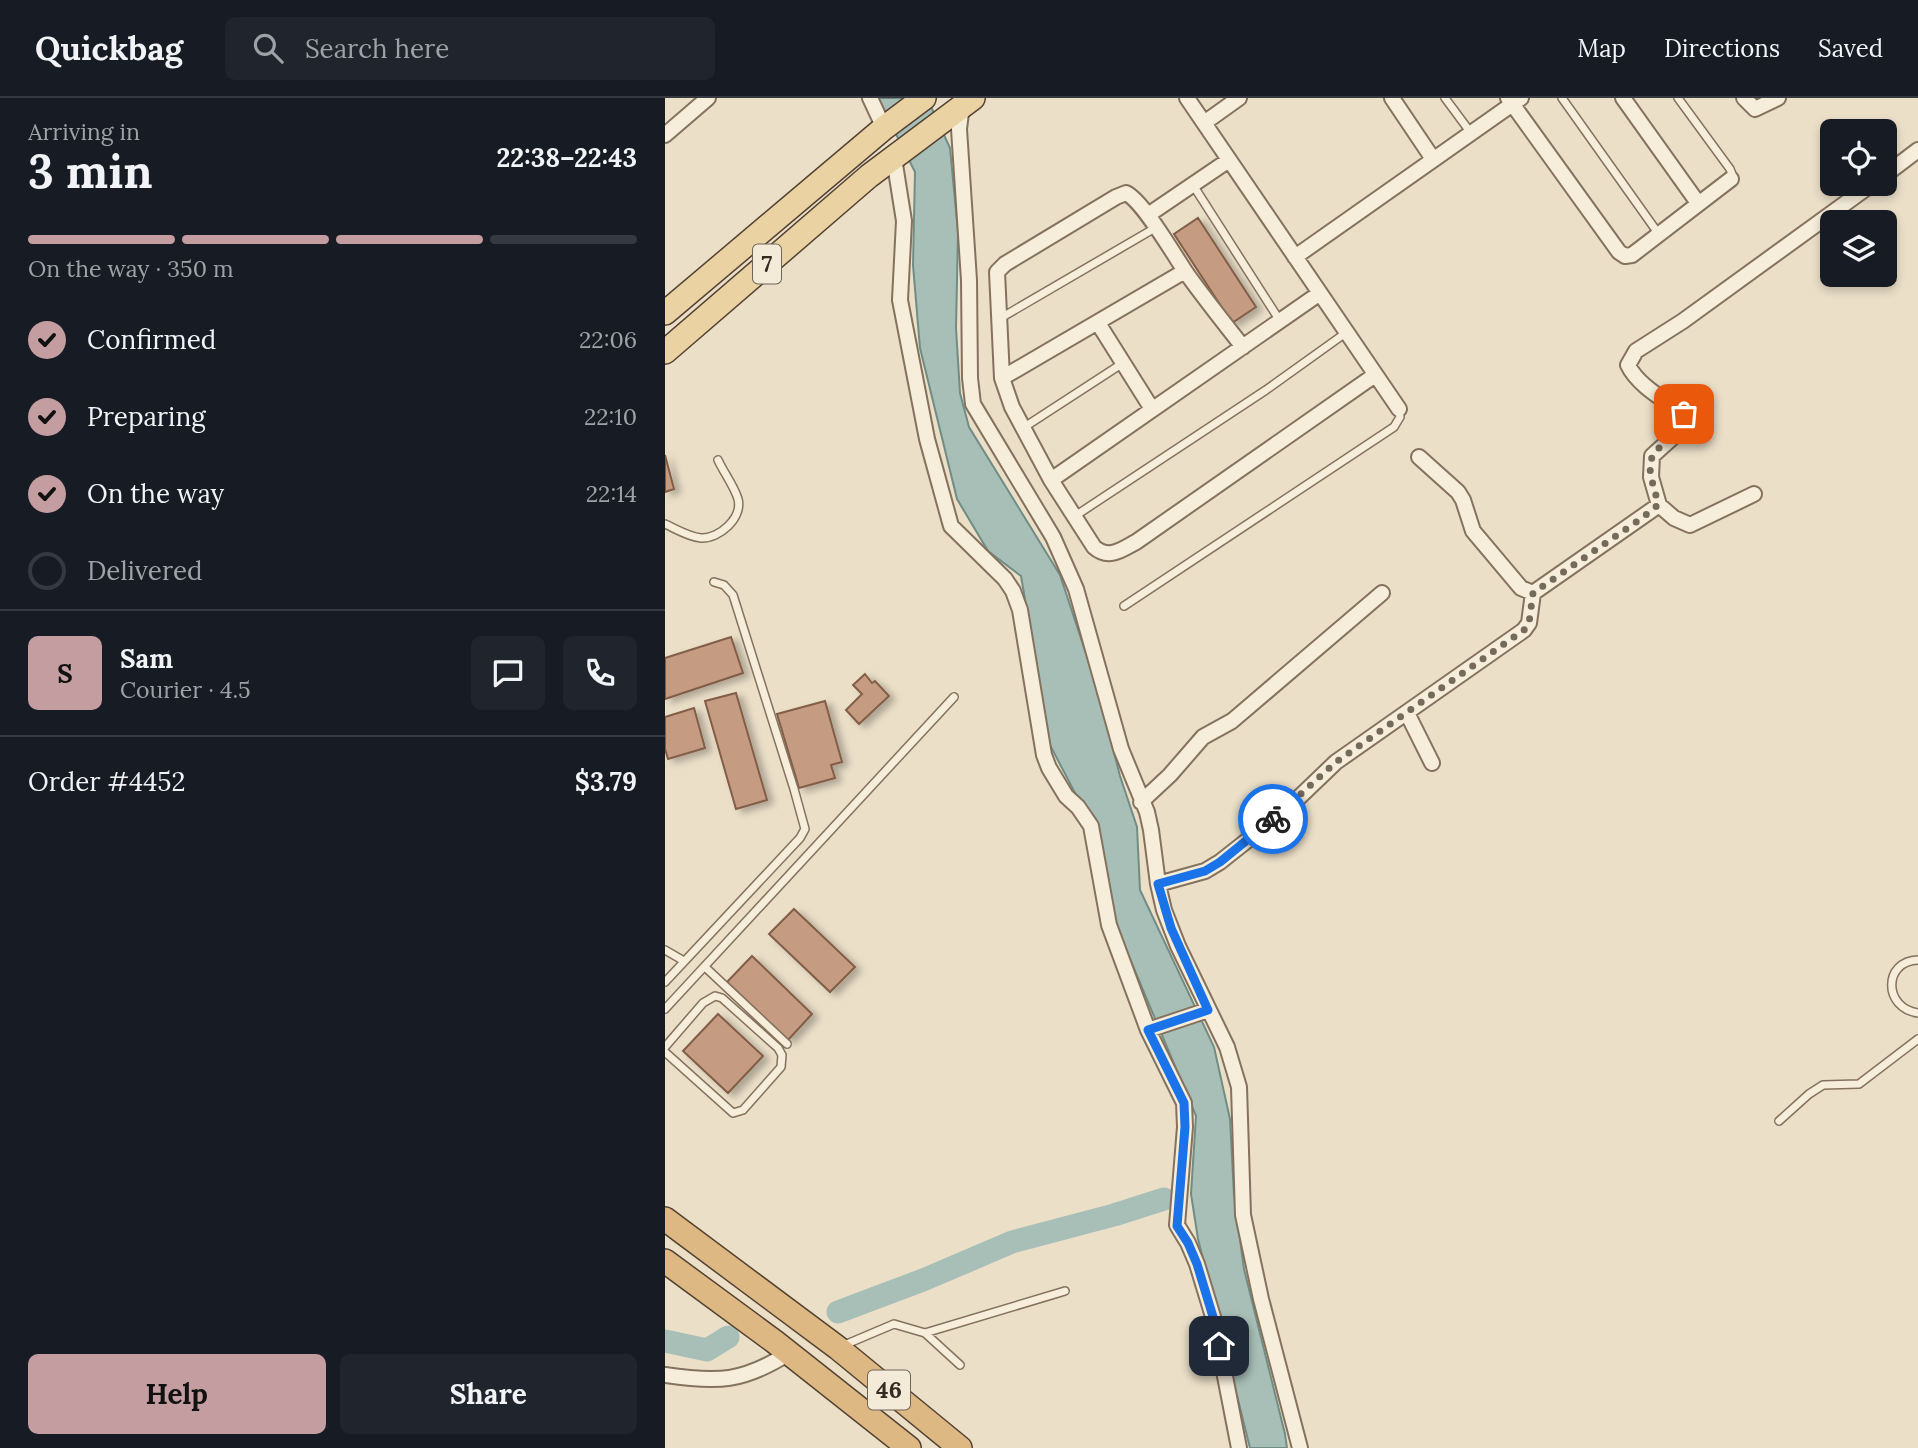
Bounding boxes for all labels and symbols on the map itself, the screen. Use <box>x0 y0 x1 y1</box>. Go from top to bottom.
road number: 7 <box>753 244 781 284</box>
pin <box>1654 384 1714 444</box>
courier <box>1238 784 1308 854</box>
pin <box>1189 1316 1249 1376</box>
road number: 46 <box>868 1371 910 1410</box>

